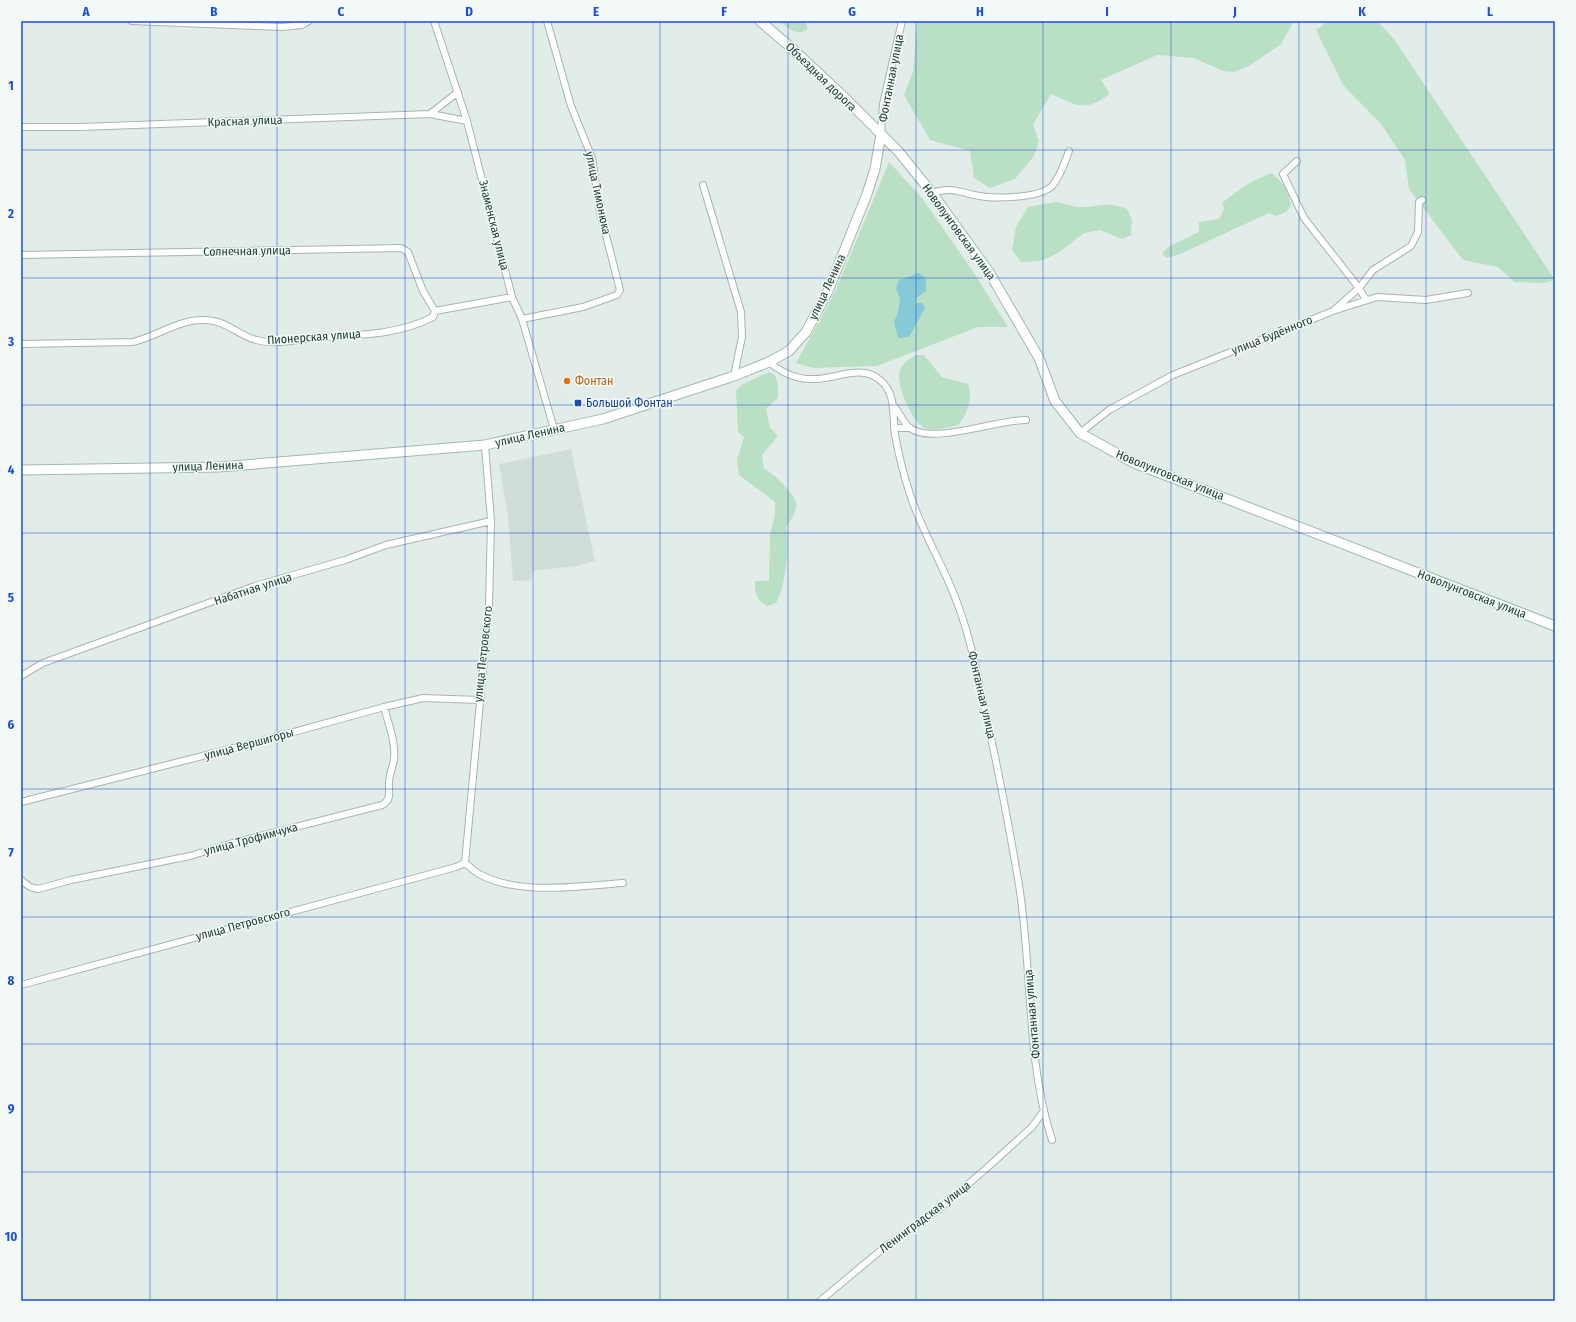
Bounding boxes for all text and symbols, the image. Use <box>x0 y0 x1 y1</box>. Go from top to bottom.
text: A <box>81 4 90 19</box>
text: B <box>210 4 218 19</box>
text: C <box>338 4 345 19</box>
text: D <box>465 4 473 19</box>
text: E <box>593 4 599 19</box>
text: F <box>721 4 727 19</box>
text: G <box>848 4 856 19</box>
text: H <box>976 4 984 19</box>
text: I <box>1105 4 1109 19</box>
text: J <box>1232 4 1237 19</box>
text: K <box>1358 4 1366 19</box>
text: L <box>1487 4 1493 19</box>
street label: Фонтанная улица <box>876 33 906 123</box>
street label: Объездная дорога <box>783 40 859 114</box>
text: 1 <box>8 78 14 93</box>
street label: Красная улица <box>207 113 283 129</box>
street label: улица Тимонюка <box>582 150 614 236</box>
street label: Знаменская улица <box>476 178 512 272</box>
street label: Новолунговская улица <box>919 181 999 283</box>
text: 2 <box>7 206 14 221</box>
street label: Солнечная улица <box>203 243 291 259</box>
street label: улица Ленина <box>806 252 848 322</box>
street label: улица Будённого <box>1229 312 1315 358</box>
street label: Пионерская улица <box>267 327 361 347</box>
text: 3 <box>7 334 14 349</box>
place label: Фонтан <box>575 374 613 388</box>
marker: Фонтан <box>562 376 572 386</box>
place label: Большой Фонтан <box>586 396 673 410</box>
marker: Большой Фонтан <box>573 398 583 408</box>
street label: улица Ленина <box>494 420 566 450</box>
street label: Новолунговская улица <box>1114 447 1226 503</box>
street label: улица Ленина <box>172 458 244 474</box>
text: 4 <box>8 462 15 477</box>
street label: Новолунговская улица <box>1416 567 1529 621</box>
street label: Набатная улица <box>212 570 294 608</box>
text: 5 <box>8 590 14 605</box>
street label: улица Петровского <box>471 605 495 703</box>
street label: Фонтанная улица <box>965 650 999 740</box>
text: 6 <box>8 717 15 732</box>
street label: улица Вершигоры <box>203 725 295 763</box>
street label: улица Трофимчука <box>203 820 299 858</box>
text: 7 <box>8 845 14 860</box>
street label: улица Петровского <box>194 905 292 943</box>
street label: Фонтанная улица <box>1021 969 1043 1059</box>
text: 8 <box>8 973 15 988</box>
text: 9 <box>8 1101 15 1116</box>
street label: Ленинградская улица <box>877 1178 973 1256</box>
text: 10 <box>5 1229 17 1244</box>

